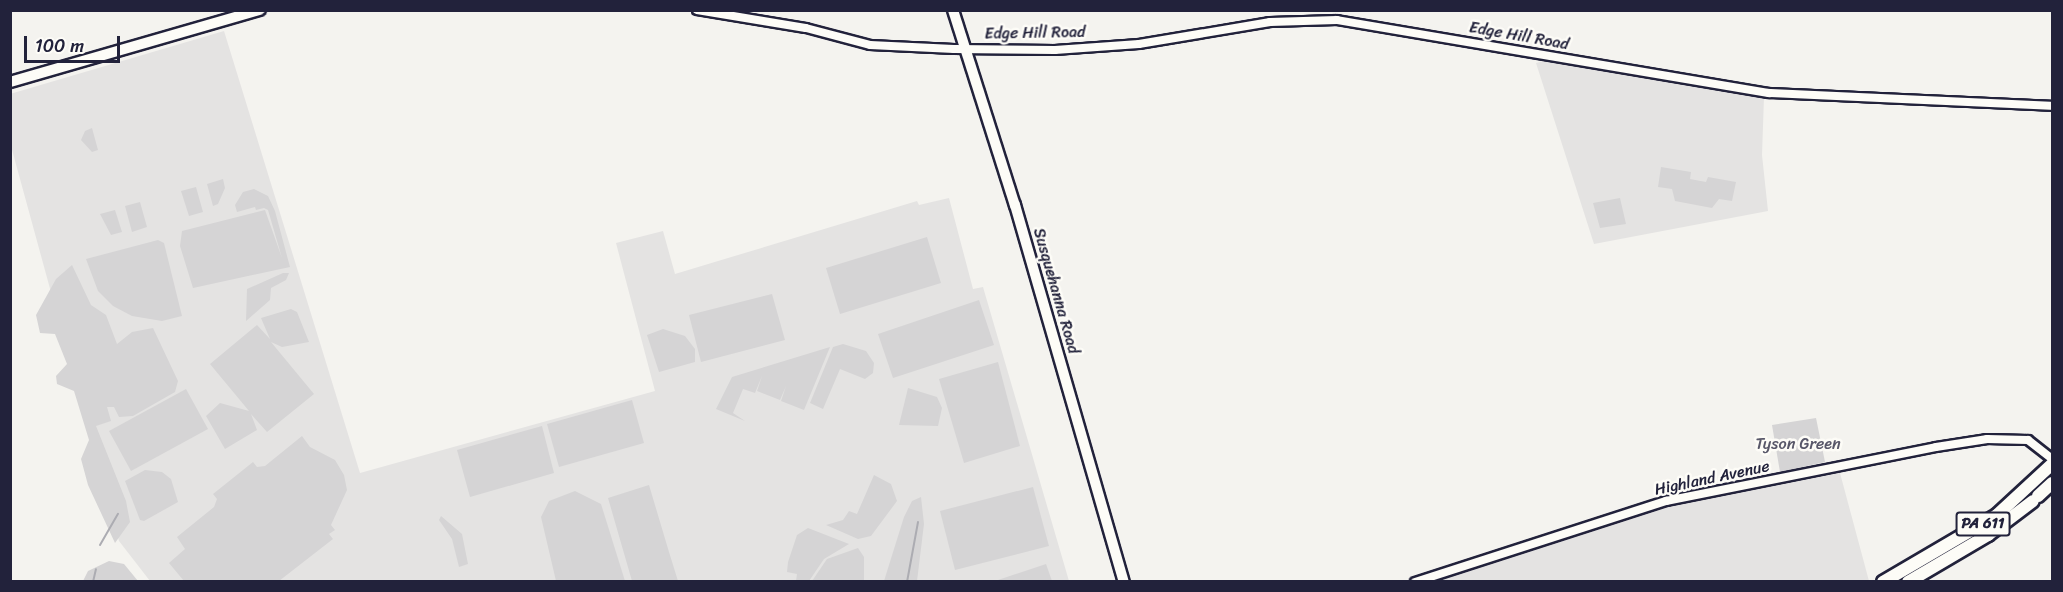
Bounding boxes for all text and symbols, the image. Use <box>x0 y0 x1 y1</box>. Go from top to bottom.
street label: Edge Hill Road <box>1468 18 1570 54</box>
street label: Edge Hill Road <box>984 23 1086 43</box>
scale bar <box>27 24 123 62</box>
text: 100 m <box>35 30 84 62</box>
street label: Susquehanna Road <box>1029 226 1083 356</box>
park label: Tyson Green <box>1755 434 1841 454</box>
street label: Highland Avenue <box>1653 456 1771 500</box>
road number: PA 611 <box>1954 512 2012 536</box>

